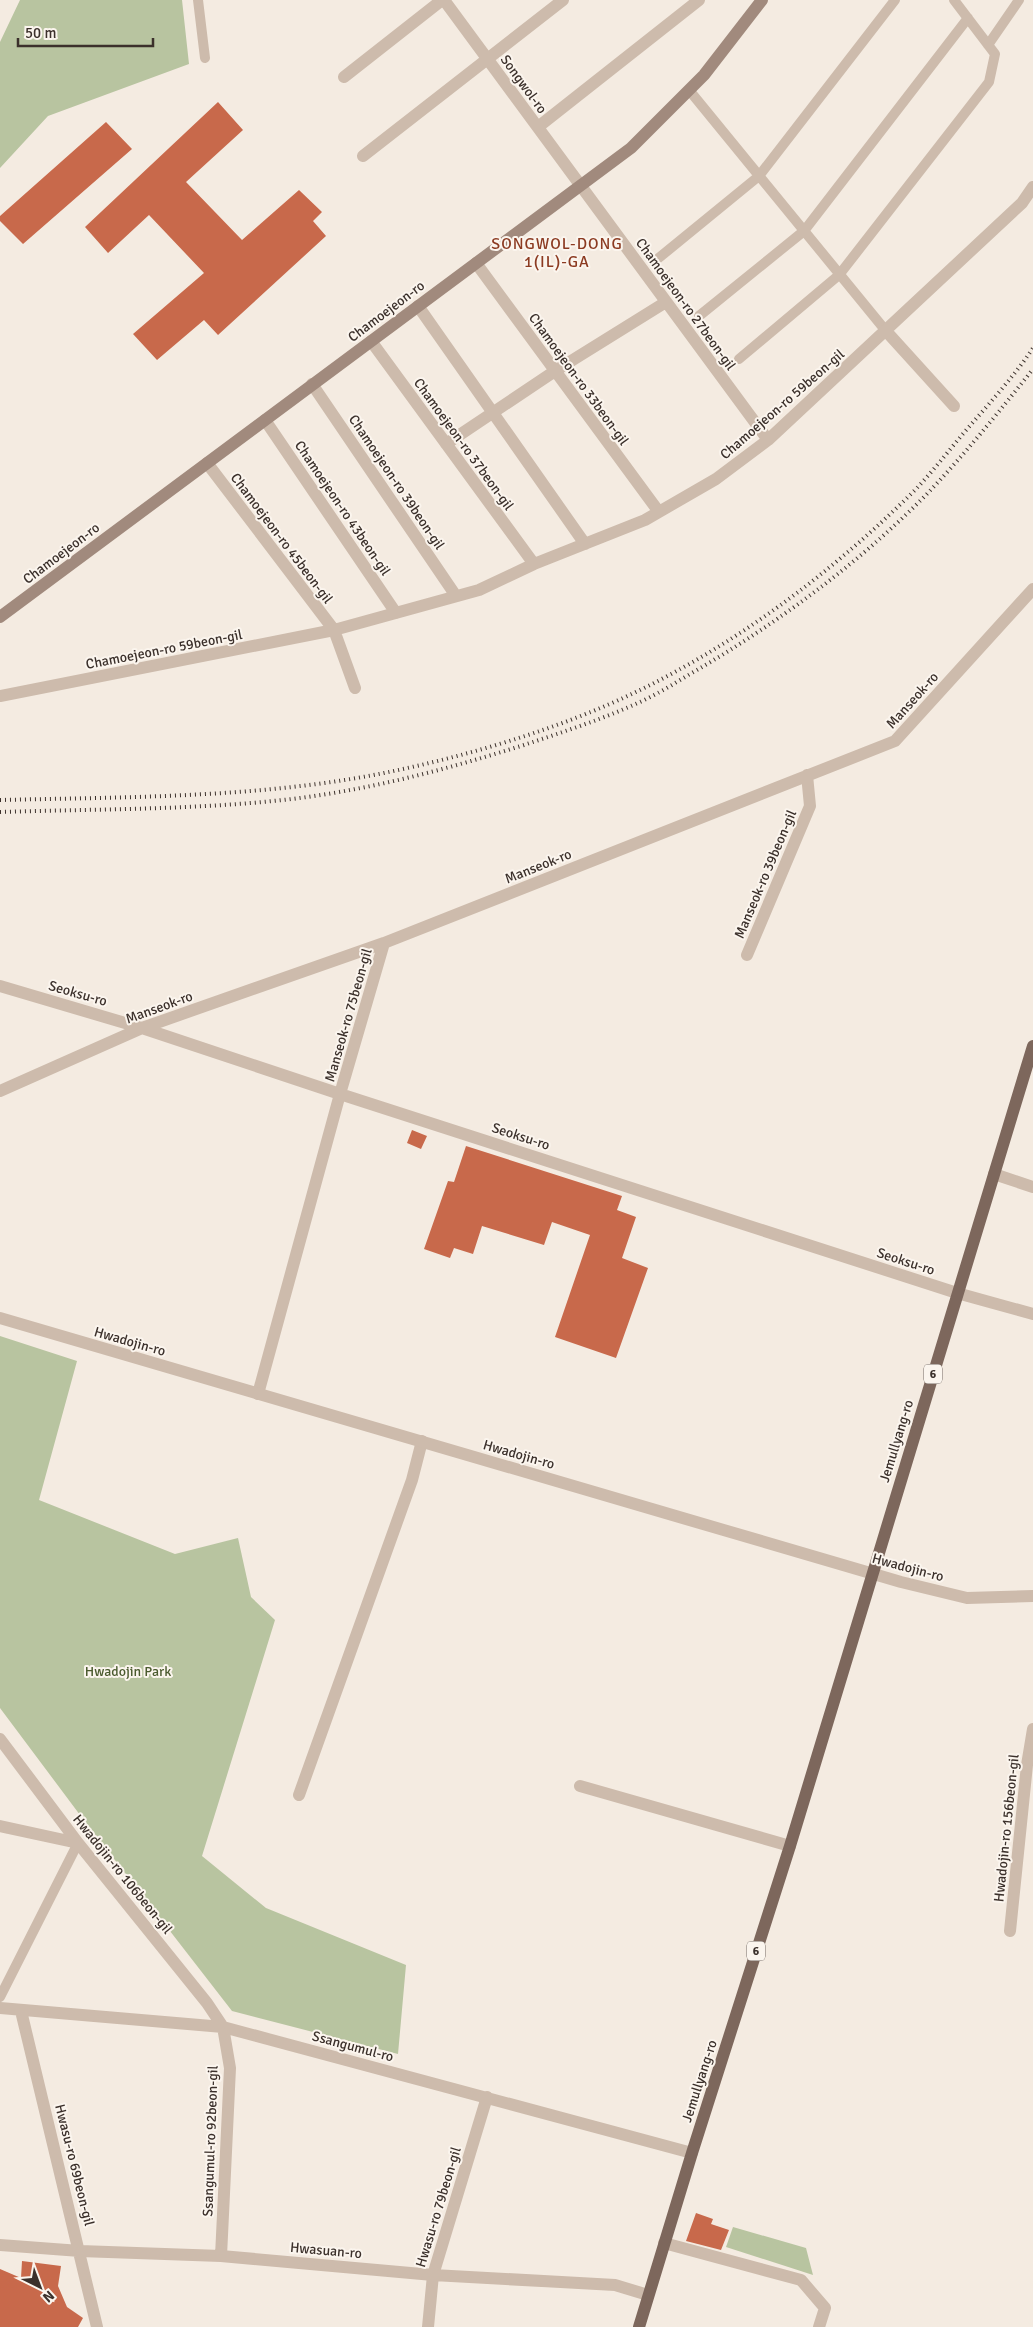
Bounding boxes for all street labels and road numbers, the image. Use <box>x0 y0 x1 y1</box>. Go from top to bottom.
street label: Songwol-ro <box>497 52 551 117</box>
street label: Chamoejeon-ro 27beon-gil <box>632 235 739 374</box>
street label: Chamoejeon-ro <box>345 277 428 346</box>
street label: Chamoejeon-ro 33beon-gil <box>525 310 632 449</box>
street label: Chamoejeon-ro 59beon-gil <box>717 346 848 463</box>
street label: Chamoejeon-ro 37beon-gil <box>410 375 517 514</box>
street label: Chamoejeon-ro 39beon-gil <box>345 412 448 553</box>
street label: Chamoejeon-ro 43beon-gil <box>291 438 394 579</box>
street label: Chamoejeon-ro 45beon-gil <box>227 470 336 607</box>
street label: Chamoejeon-ro <box>20 519 103 588</box>
street label: Chamoejeon-ro 59beon-gil <box>84 626 244 673</box>
street label: Manseok-ro <box>883 669 942 732</box>
street label: Manseok-ro 39beon-gil <box>731 807 800 941</box>
street label: Manseok-ro <box>502 845 574 887</box>
street label: Manseok-ro 75beon-gil <box>321 947 376 1084</box>
street label: Seoksu-ro <box>47 977 109 1010</box>
street label: Manseok-ro <box>123 987 195 1027</box>
street label: Seoksu-ro <box>490 1119 552 1154</box>
street label: Seoksu-ro <box>875 1244 937 1279</box>
street label: Hwadojin-ro <box>92 1323 168 1360</box>
road number: 6 <box>924 1365 942 1384</box>
street label: Jemullyang-ro <box>876 1398 917 1485</box>
street label: Hwadojin-ro <box>481 1436 557 1473</box>
street label: Hwadojin-ro <box>870 1550 946 1585</box>
street label: Hwadojin-ro 156beon-gil <box>990 1753 1023 1903</box>
street label: Hwadojin-ro 106beon-gil <box>69 1811 176 1937</box>
road number: 6 <box>747 1942 765 1960</box>
street label: Ssangumul-ro <box>310 2027 395 2066</box>
street label: Jemullyang-ro <box>678 2038 721 2124</box>
street label: Ssangumul-ro 92beon-gil <box>199 2065 222 2217</box>
street label: Hwasu-ro 69beon-gil <box>51 2102 98 2228</box>
street label: Hwasu-ro 79beon-gil <box>412 2145 465 2269</box>
street label: Hwasuan-ro <box>289 2239 363 2262</box>

